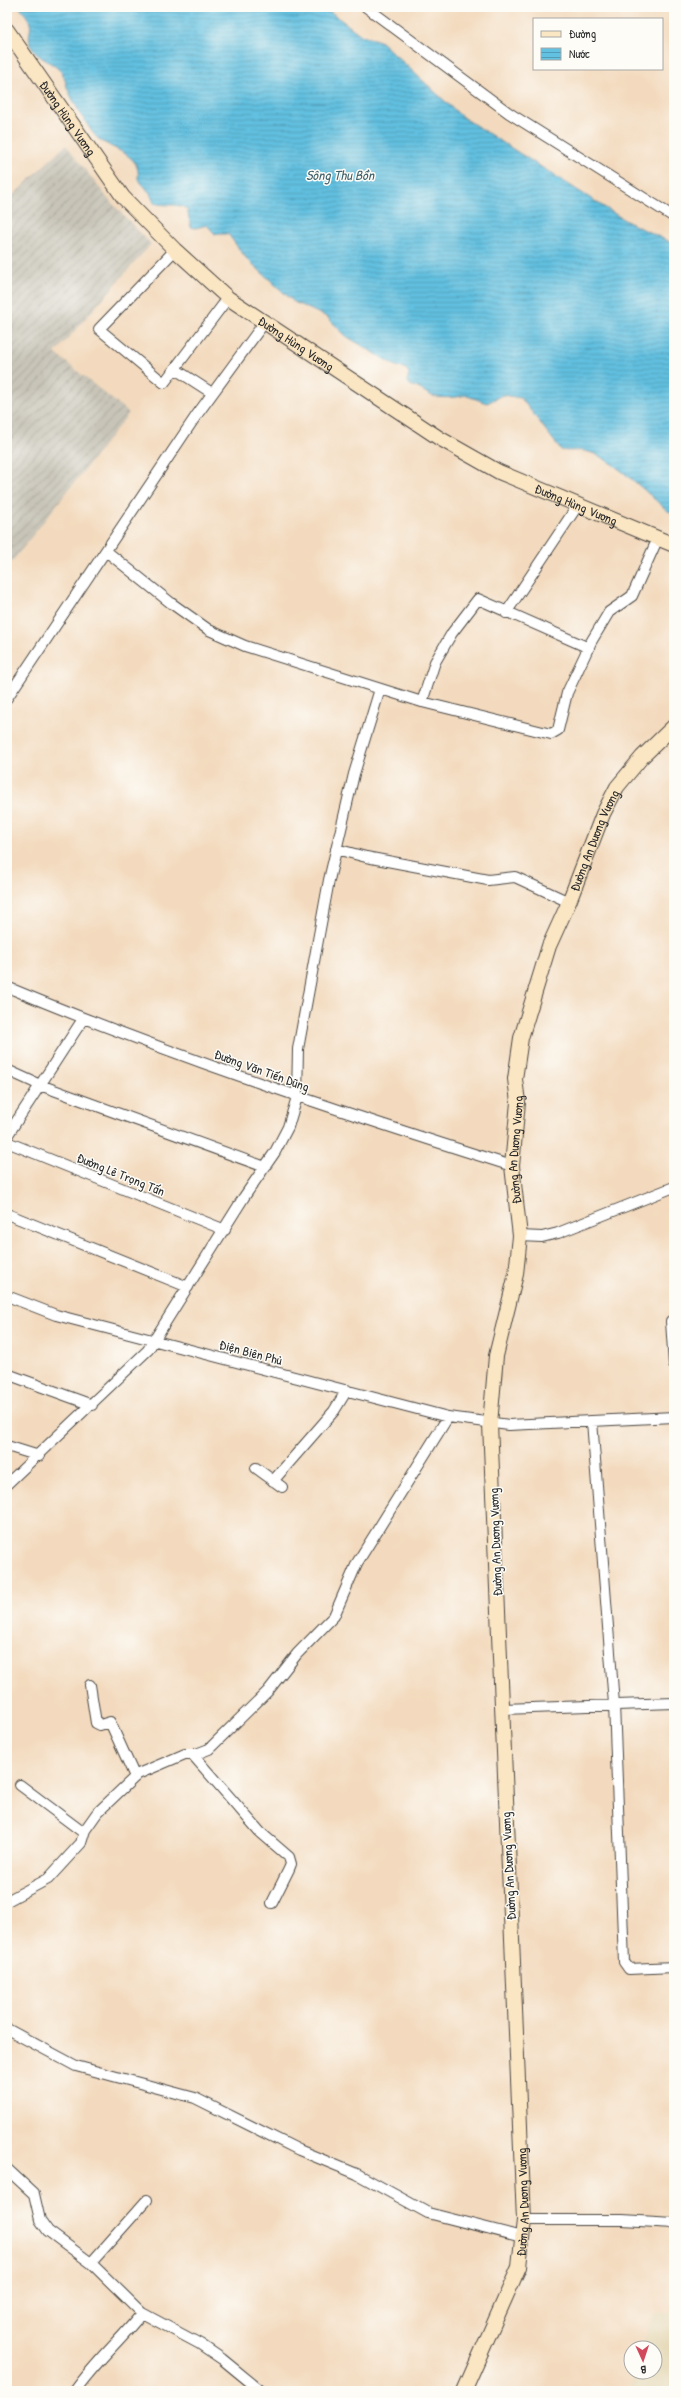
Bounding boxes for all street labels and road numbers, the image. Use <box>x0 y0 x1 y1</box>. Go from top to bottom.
street label: Đường Hùng Vương <box>36 77 101 159</box>
street label: Đường Hùng Vương <box>255 312 338 375</box>
street label: Đường Hùng Vương <box>532 479 620 530</box>
street label: Đường An Dương Vương <box>565 786 623 894</box>
street label: Đường Văn Tiến Dũng <box>212 1045 312 1096</box>
street label: Đường An Dương Vương <box>503 1095 527 1205</box>
street label: Đường Lê Trọng Tấn <box>74 1148 168 1200</box>
street label: Điện Biên Phủ <box>217 1335 285 1369</box>
street label: Đường An Dương Vương <box>484 1487 506 1596</box>
street label: Đường An Dương Vương <box>496 1811 520 1920</box>
street label: Đường An Dương Vương <box>511 2147 533 2257</box>

